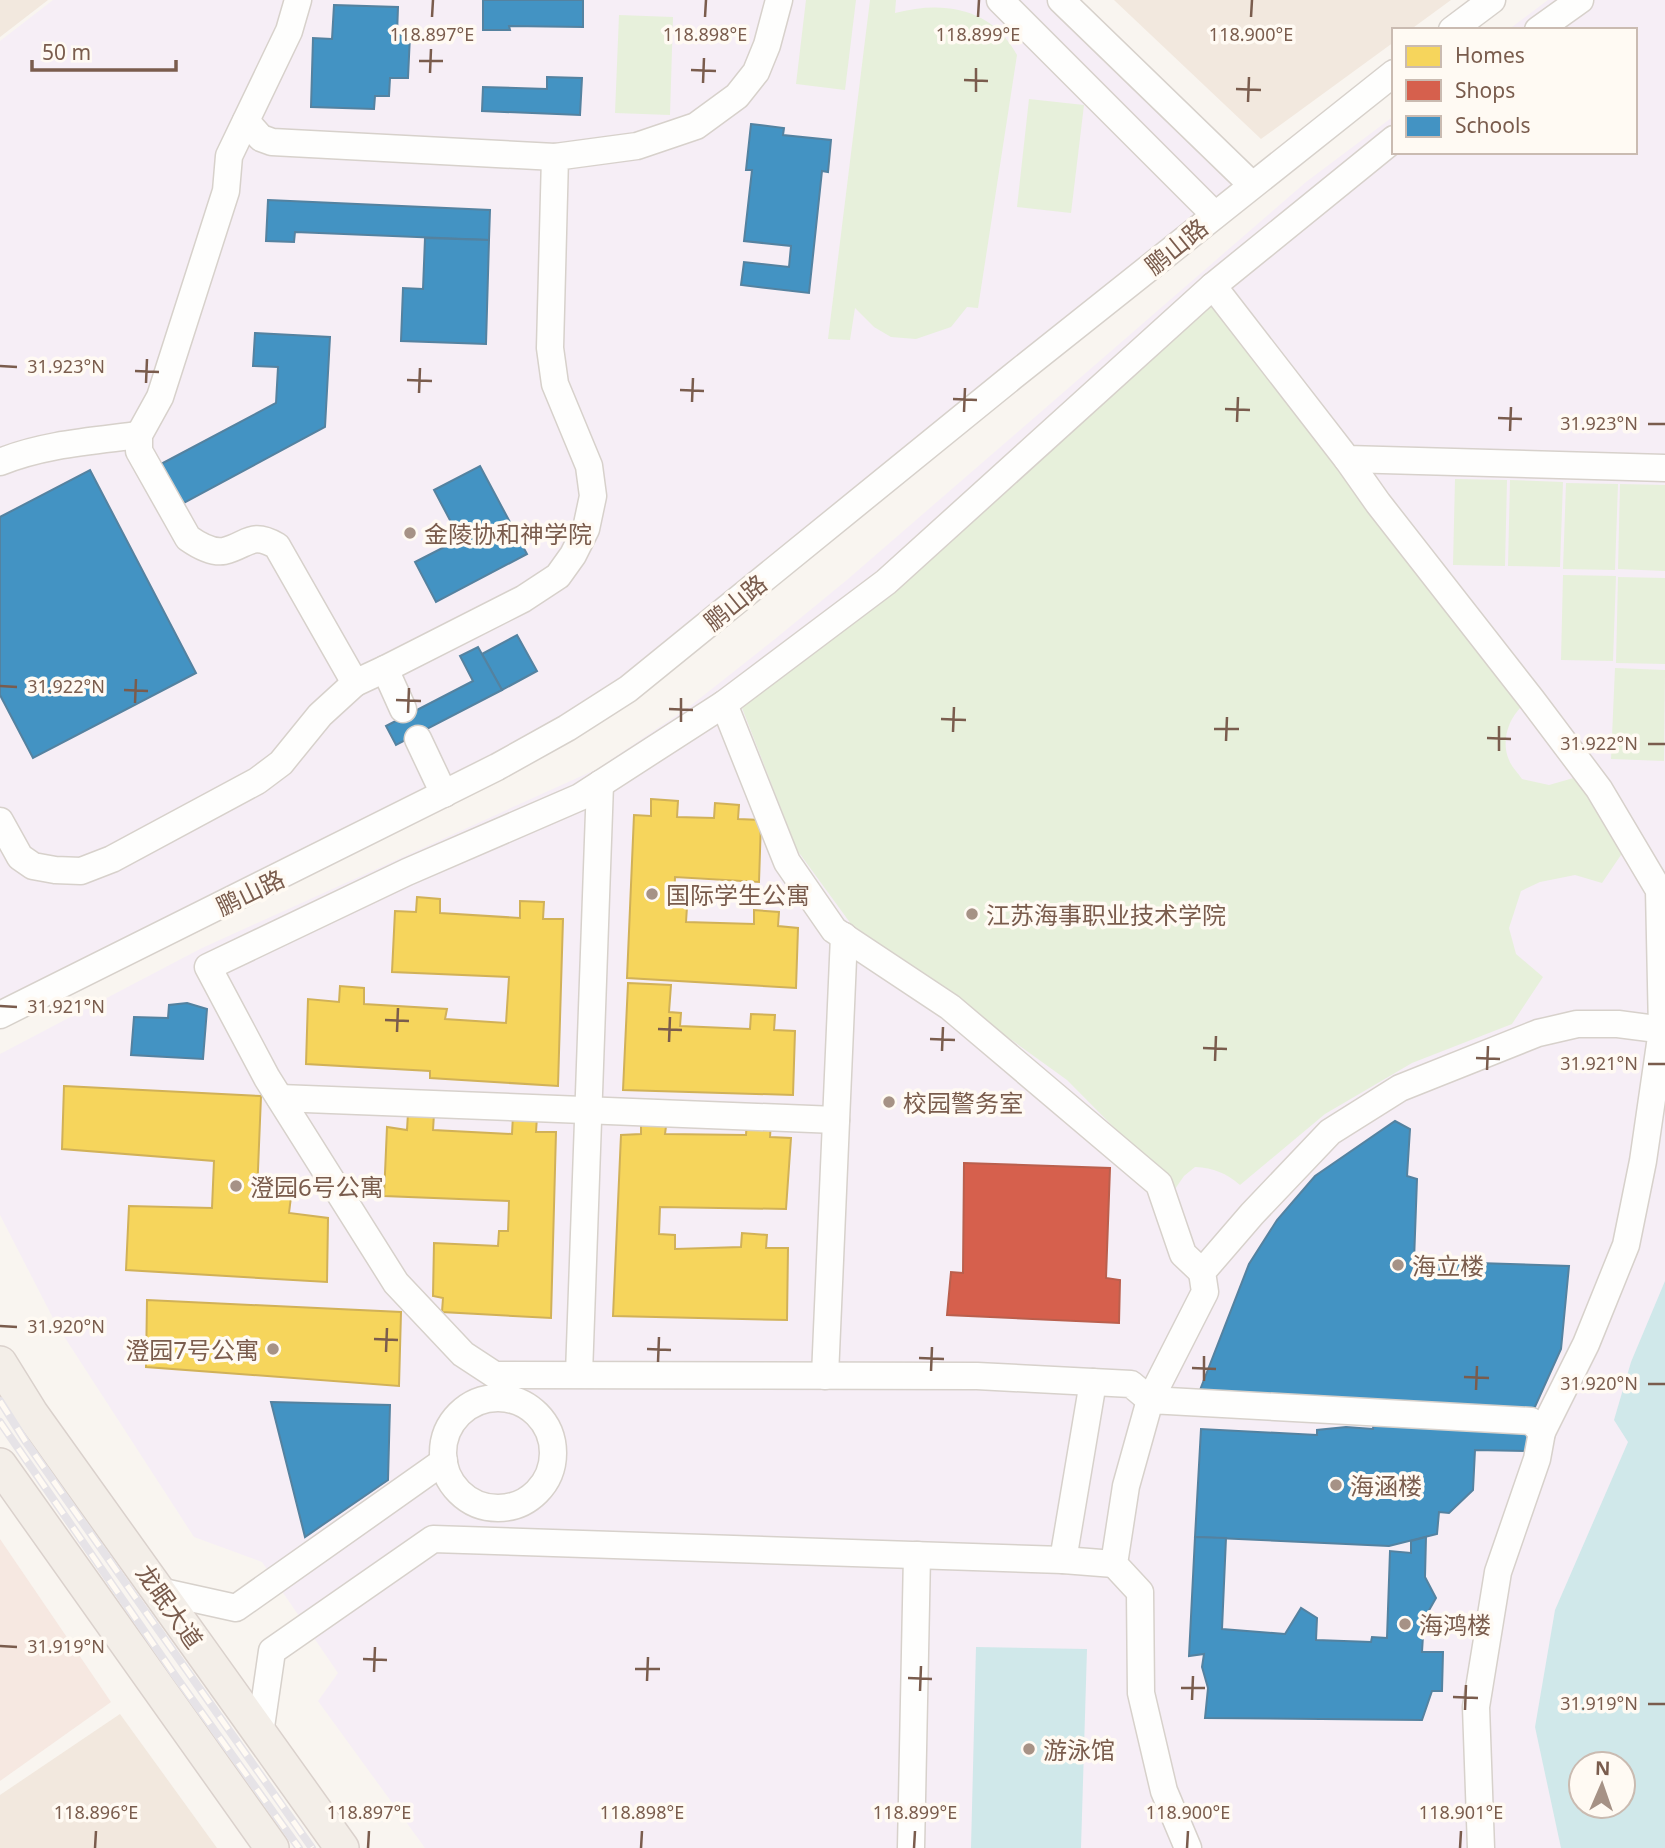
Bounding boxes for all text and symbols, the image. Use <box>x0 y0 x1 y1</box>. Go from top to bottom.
text: 118.897°E <box>390 22 474 46</box>
text: 118.898°E <box>663 22 747 46</box>
text: 118.899°E <box>936 22 1020 46</box>
text: 118.900°E <box>1209 22 1293 46</box>
scale bar <box>32 28 175 72</box>
legend <box>1392 28 1637 154</box>
text: 50 m <box>42 38 91 66</box>
text: Homes <box>1455 41 1525 69</box>
text: Shops <box>1455 76 1515 104</box>
text: Schools <box>1455 111 1530 139</box>
street label: 鹏山路 <box>1138 211 1214 281</box>
text: 31.923°N <box>27 354 105 378</box>
text: 31.923°N <box>1560 411 1638 435</box>
place label: 金陵协和神学院 <box>424 517 592 550</box>
marker: 金陵协和神学院 <box>402 525 418 541</box>
street label: 鹏山路 <box>697 567 773 637</box>
text: 31.922°N <box>27 674 105 698</box>
text: 31.922°N <box>1560 731 1638 755</box>
street label: 鹏山路 <box>210 861 290 923</box>
place label: 国际学生公寓 <box>666 878 810 911</box>
marker: 国际学生公寓 <box>644 886 660 902</box>
place label: 江苏海事职业技术学院 <box>986 898 1226 931</box>
marker: 江苏海事职业技术学院 <box>964 906 980 922</box>
text: 31.921°N <box>27 994 105 1018</box>
text: 31.921°N <box>1560 1051 1638 1075</box>
place label: 校园警务室 <box>903 1086 1023 1119</box>
marker: 校园警务室 <box>881 1094 897 1110</box>
place label: 澄园6号公寓 <box>250 1170 384 1203</box>
marker: 澄园6号公寓 <box>228 1178 244 1194</box>
place label: 海立楼 <box>1412 1249 1484 1282</box>
marker: 海立楼 <box>1390 1257 1406 1273</box>
text: 31.920°N <box>27 1314 105 1338</box>
place label: 澄园7号公寓 <box>125 1333 259 1366</box>
marker: 澄园7号公寓 <box>265 1341 281 1357</box>
text: 31.920°N <box>1560 1371 1638 1395</box>
place label: 海涵楼 <box>1350 1469 1422 1502</box>
marker: 海涵楼 <box>1328 1477 1344 1493</box>
street label: 龙眠大道 <box>129 1557 211 1655</box>
place label: 海鸿楼 <box>1419 1608 1491 1641</box>
marker: 海鸿楼 <box>1397 1616 1413 1632</box>
text: 31.919°N <box>27 1634 105 1658</box>
text: 31.919°N <box>1560 1691 1638 1715</box>
place label: 游泳馆 <box>1043 1733 1115 1766</box>
marker: 游泳馆 <box>1021 1741 1037 1757</box>
north arrow <box>1567 1750 1637 1820</box>
text: N <box>1594 1755 1611 1781</box>
text: 118.896°E <box>54 1800 138 1824</box>
text: 118.897°E <box>327 1800 411 1824</box>
text: 118.898°E <box>600 1800 684 1824</box>
text: 118.899°E <box>873 1800 957 1824</box>
text: 118.900°E <box>1146 1800 1230 1824</box>
text: 118.901°E <box>1419 1800 1503 1824</box>

